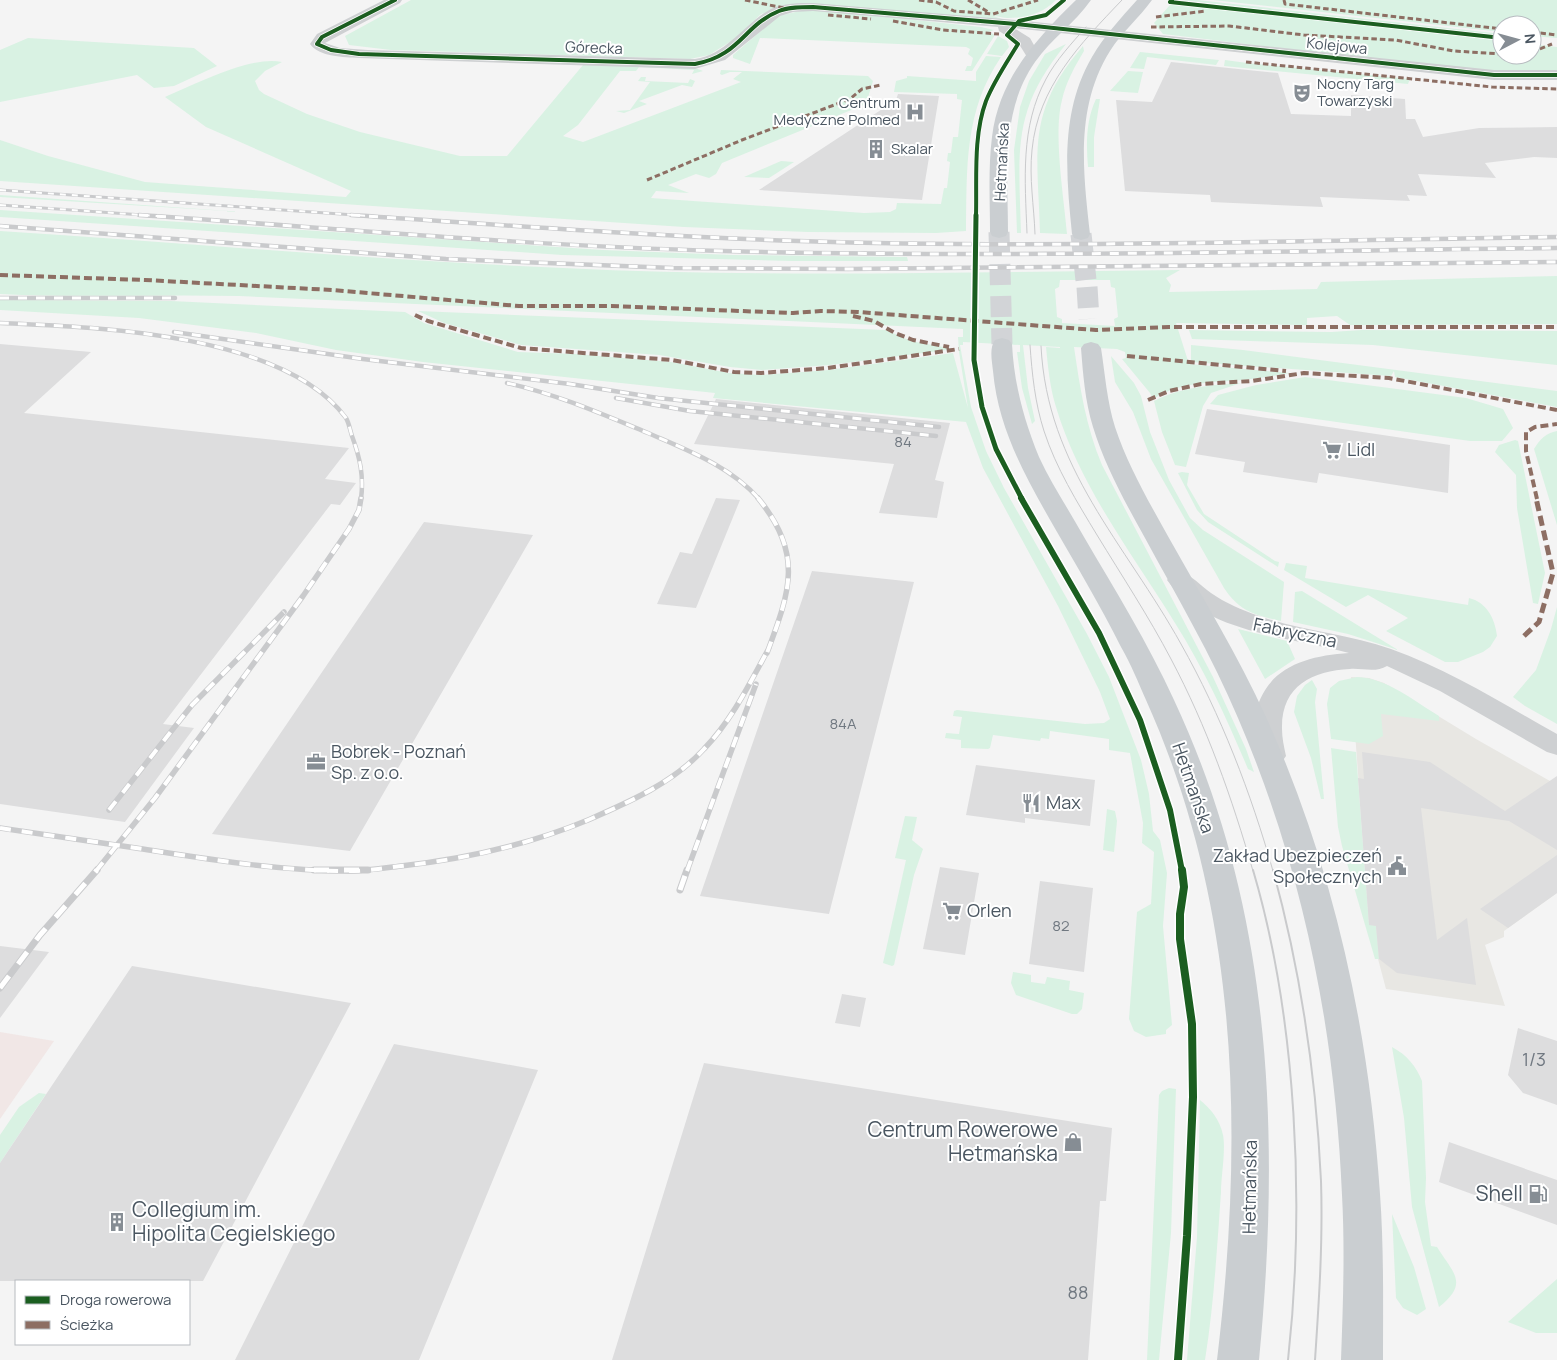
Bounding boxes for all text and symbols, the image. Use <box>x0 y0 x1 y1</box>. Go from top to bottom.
north arrow <box>1492 15 1542 65</box>
street label: Kolejowa <box>1306 32 1369 59</box>
text: N <box>1520 33 1540 45</box>
street label: Górecka <box>565 36 623 59</box>
place label: Nocny Targ Towarzyski <box>1317 73 1394 111</box>
theatre icon: Nocny Targ Towarzyski <box>1291 82 1313 104</box>
place label: Centrum Medyczne Polmed <box>774 92 900 130</box>
hospital icon: Centrum Medyczne Polmed <box>904 101 926 123</box>
street label: Hetmańska <box>989 122 1014 202</box>
building icon: Skalar <box>865 138 887 160</box>
place label: Skalar <box>891 138 934 159</box>
house number: 84 <box>894 431 912 452</box>
place label: Lidl <box>1347 437 1375 461</box>
supermarket icon: Lidl <box>1321 439 1343 461</box>
street label: Fabryczna <box>1251 611 1339 653</box>
house number: 84A <box>829 713 857 734</box>
place label: Bobrek - Poznań Sp. z o.o. <box>331 739 466 784</box>
street label: Hetmańska <box>1167 739 1221 836</box>
office icon: Bobrek - Poznań Sp. z o.o. <box>305 751 327 773</box>
place label: Max <box>1046 790 1081 814</box>
restaurant icon: Max <box>1020 792 1042 814</box>
place label: Zakład Ubezpieczeń Społecznych <box>1213 843 1382 888</box>
public building icon: Zakład Ubezpieczeń Społecznych <box>1386 855 1408 877</box>
place label: Orlen <box>967 898 1012 922</box>
supermarket icon: Orlen <box>941 900 963 922</box>
house number: 82 <box>1052 915 1070 936</box>
house number: 1/3 <box>1522 1047 1546 1071</box>
place label: Centrum Rowerowe Hetmańska <box>868 1115 1058 1167</box>
shop icon: Centrum Rowerowe Hetmańska <box>1062 1131 1084 1153</box>
street label: Hetmańska <box>1236 1140 1262 1234</box>
place label: Shell <box>1475 1179 1523 1207</box>
fuel station icon: Shell <box>1527 1183 1549 1205</box>
place label: Collegium im. Hipolita Cegielskiego <box>132 1195 336 1247</box>
building icon: Collegium im. Hipolita Cegielskiego <box>106 1211 128 1233</box>
legend <box>15 1280 190 1345</box>
house number: 88 <box>1068 1280 1088 1304</box>
text: Droga rowerowa <box>60 1289 171 1310</box>
text: Ścieżka <box>60 1314 113 1335</box>

